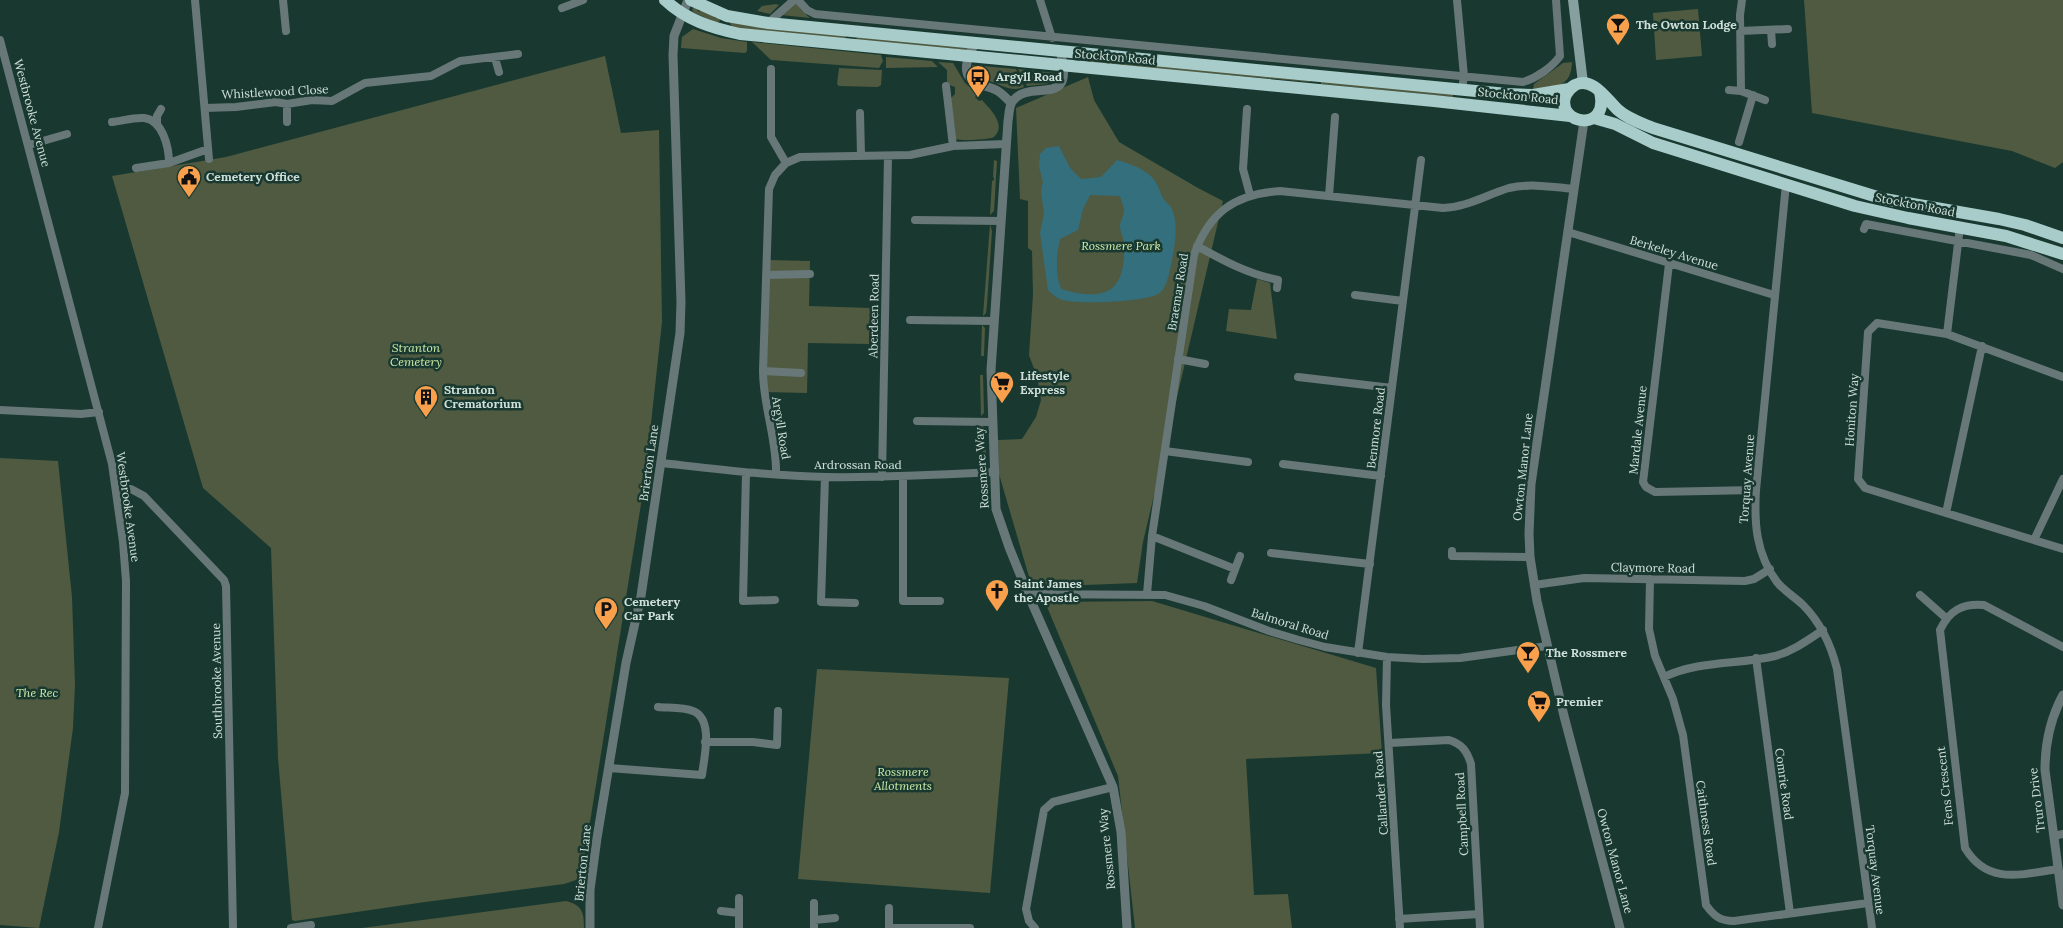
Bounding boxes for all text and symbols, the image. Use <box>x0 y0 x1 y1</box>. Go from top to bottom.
bar icon: The Owton Lodge <box>1605 12 1631 46</box>
place label: The Owton Lodge <box>1636 17 1737 32</box>
street label: Stockton Road <box>1074 45 1156 68</box>
street label: Westbrooke Avenue <box>11 57 54 169</box>
bus stop icon: Argyll Road <box>965 64 991 98</box>
place label: Argyll Road <box>996 69 1062 84</box>
street label: Whistlewood Close <box>221 81 329 102</box>
street label: Stockton Road <box>1477 84 1559 107</box>
public building icon: Cemetery Office <box>176 164 202 198</box>
place label: Cemetery Office <box>206 169 300 184</box>
street label: Stockton Road <box>1874 189 1956 220</box>
street label: Berkeley Avenue <box>1628 232 1721 273</box>
park label: Rossmere Park <box>1081 238 1161 253</box>
street label: Braemar Road <box>1164 252 1191 332</box>
street label: Aberdeen Road <box>865 274 882 359</box>
park label: Stranton Cemetery <box>390 340 442 369</box>
place label: Lifestyle Express <box>1020 368 1070 397</box>
supermarket icon: Lifestyle Express <box>989 370 1015 404</box>
street label: Honiton Way <box>1841 372 1862 447</box>
place label: Stranton Crematorium <box>444 382 522 411</box>
building icon: Stranton Crematorium <box>413 384 439 418</box>
street label: Mardale Avenue <box>1625 384 1650 475</box>
street label: Benmore Road <box>1363 387 1388 469</box>
street label: Argyll Road <box>769 394 794 460</box>
street label: Owton Manor Lane <box>1509 412 1536 522</box>
street label: Brierton Lane <box>636 423 661 502</box>
street label: Rossmere Way <box>971 426 992 509</box>
street label: Torquay Avenue <box>1736 433 1757 524</box>
street label: Westbrooke Avenue <box>113 451 144 563</box>
street label: Ardrossan Road <box>813 457 902 472</box>
street label: Claymore Road <box>1611 559 1695 576</box>
place label: Saint James the Apostle <box>1014 576 1082 605</box>
church icon: Saint James the Apostle <box>984 578 1010 612</box>
place label: Cemetery Car Park <box>624 594 681 623</box>
parking icon: Cemetery Car Park <box>593 596 619 630</box>
street label: Balmoral Road <box>1250 605 1331 642</box>
street label: Southbrooke Avenue <box>208 623 225 739</box>
bar icon: The Rossmere <box>1515 640 1541 674</box>
place label: The Rossmere <box>1546 645 1628 660</box>
park label: The Rec <box>16 685 58 700</box>
supermarket icon: Premier <box>1526 689 1552 723</box>
place label: Premier <box>1556 694 1603 709</box>
street label: Fens Crescent <box>1933 746 1956 826</box>
street label: Comrie Road <box>1772 747 1797 821</box>
street label: Callander Road <box>1370 750 1391 836</box>
park label: Rossmere Allotments <box>873 764 932 793</box>
street label: Truro Drive <box>2025 766 2048 833</box>
street label: Campbell Road <box>1452 772 1471 856</box>
street label: Caithness Road <box>1693 779 1720 866</box>
street label: Rossmere Way <box>1095 807 1118 890</box>
street label: Owton Manor Lane <box>1594 807 1637 916</box>
street label: Brierton Lane <box>571 823 594 902</box>
street label: Torquay Avenue <box>1863 825 1888 916</box>

